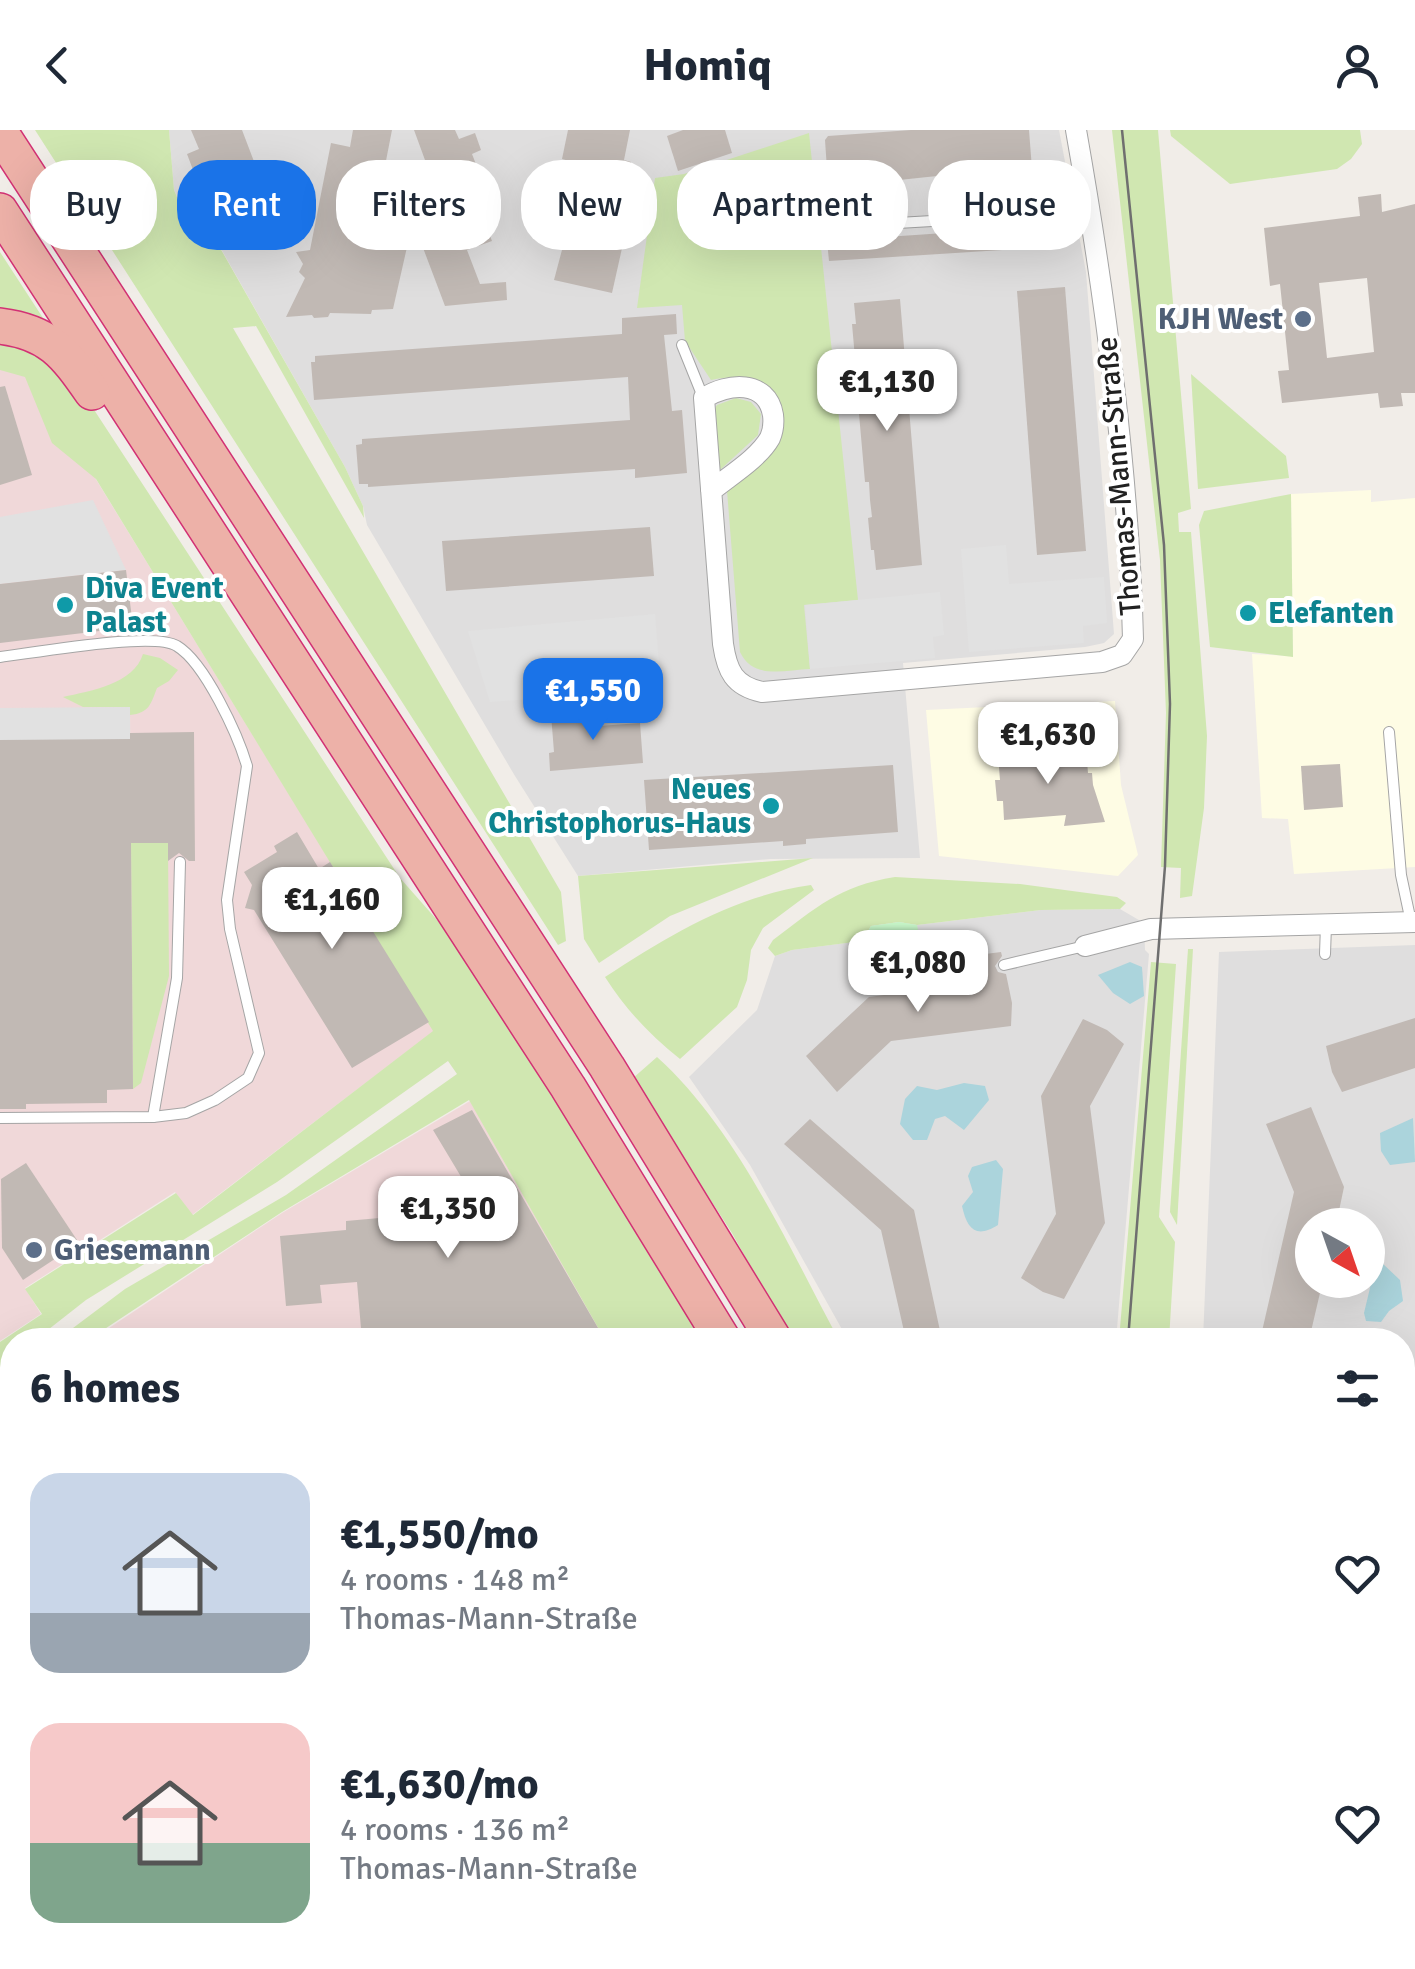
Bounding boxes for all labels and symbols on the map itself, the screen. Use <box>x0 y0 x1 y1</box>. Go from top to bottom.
place label: KJH West <box>1158 301 1283 338</box>
marker: KJH West <box>1292 308 1314 330</box>
street label: Thomas-Mann-Straße <box>1088 335 1150 617</box>
pin: €1,130 <box>806 349 968 434</box>
place label: Diva Event Palast <box>85 570 223 641</box>
marker: Diva Event Palast <box>54 594 76 616</box>
place label: Elefanten <box>1268 595 1394 632</box>
marker: Elefanten <box>1237 602 1259 624</box>
pin: €1,550 <box>512 658 674 743</box>
pin: €1,630 <box>967 702 1129 787</box>
place label: Neues Christophorus-Haus <box>488 771 751 842</box>
marker: Neues Christophorus-Haus <box>760 795 782 817</box>
pin: €1,160 <box>251 867 413 952</box>
pin: €1,080 <box>837 930 999 1015</box>
pin: €1,350 <box>367 1176 529 1261</box>
north arrow <box>1295 1208 1385 1298</box>
place label: Griesemann <box>54 1232 211 1269</box>
marker: Griesemann <box>23 1239 45 1261</box>

